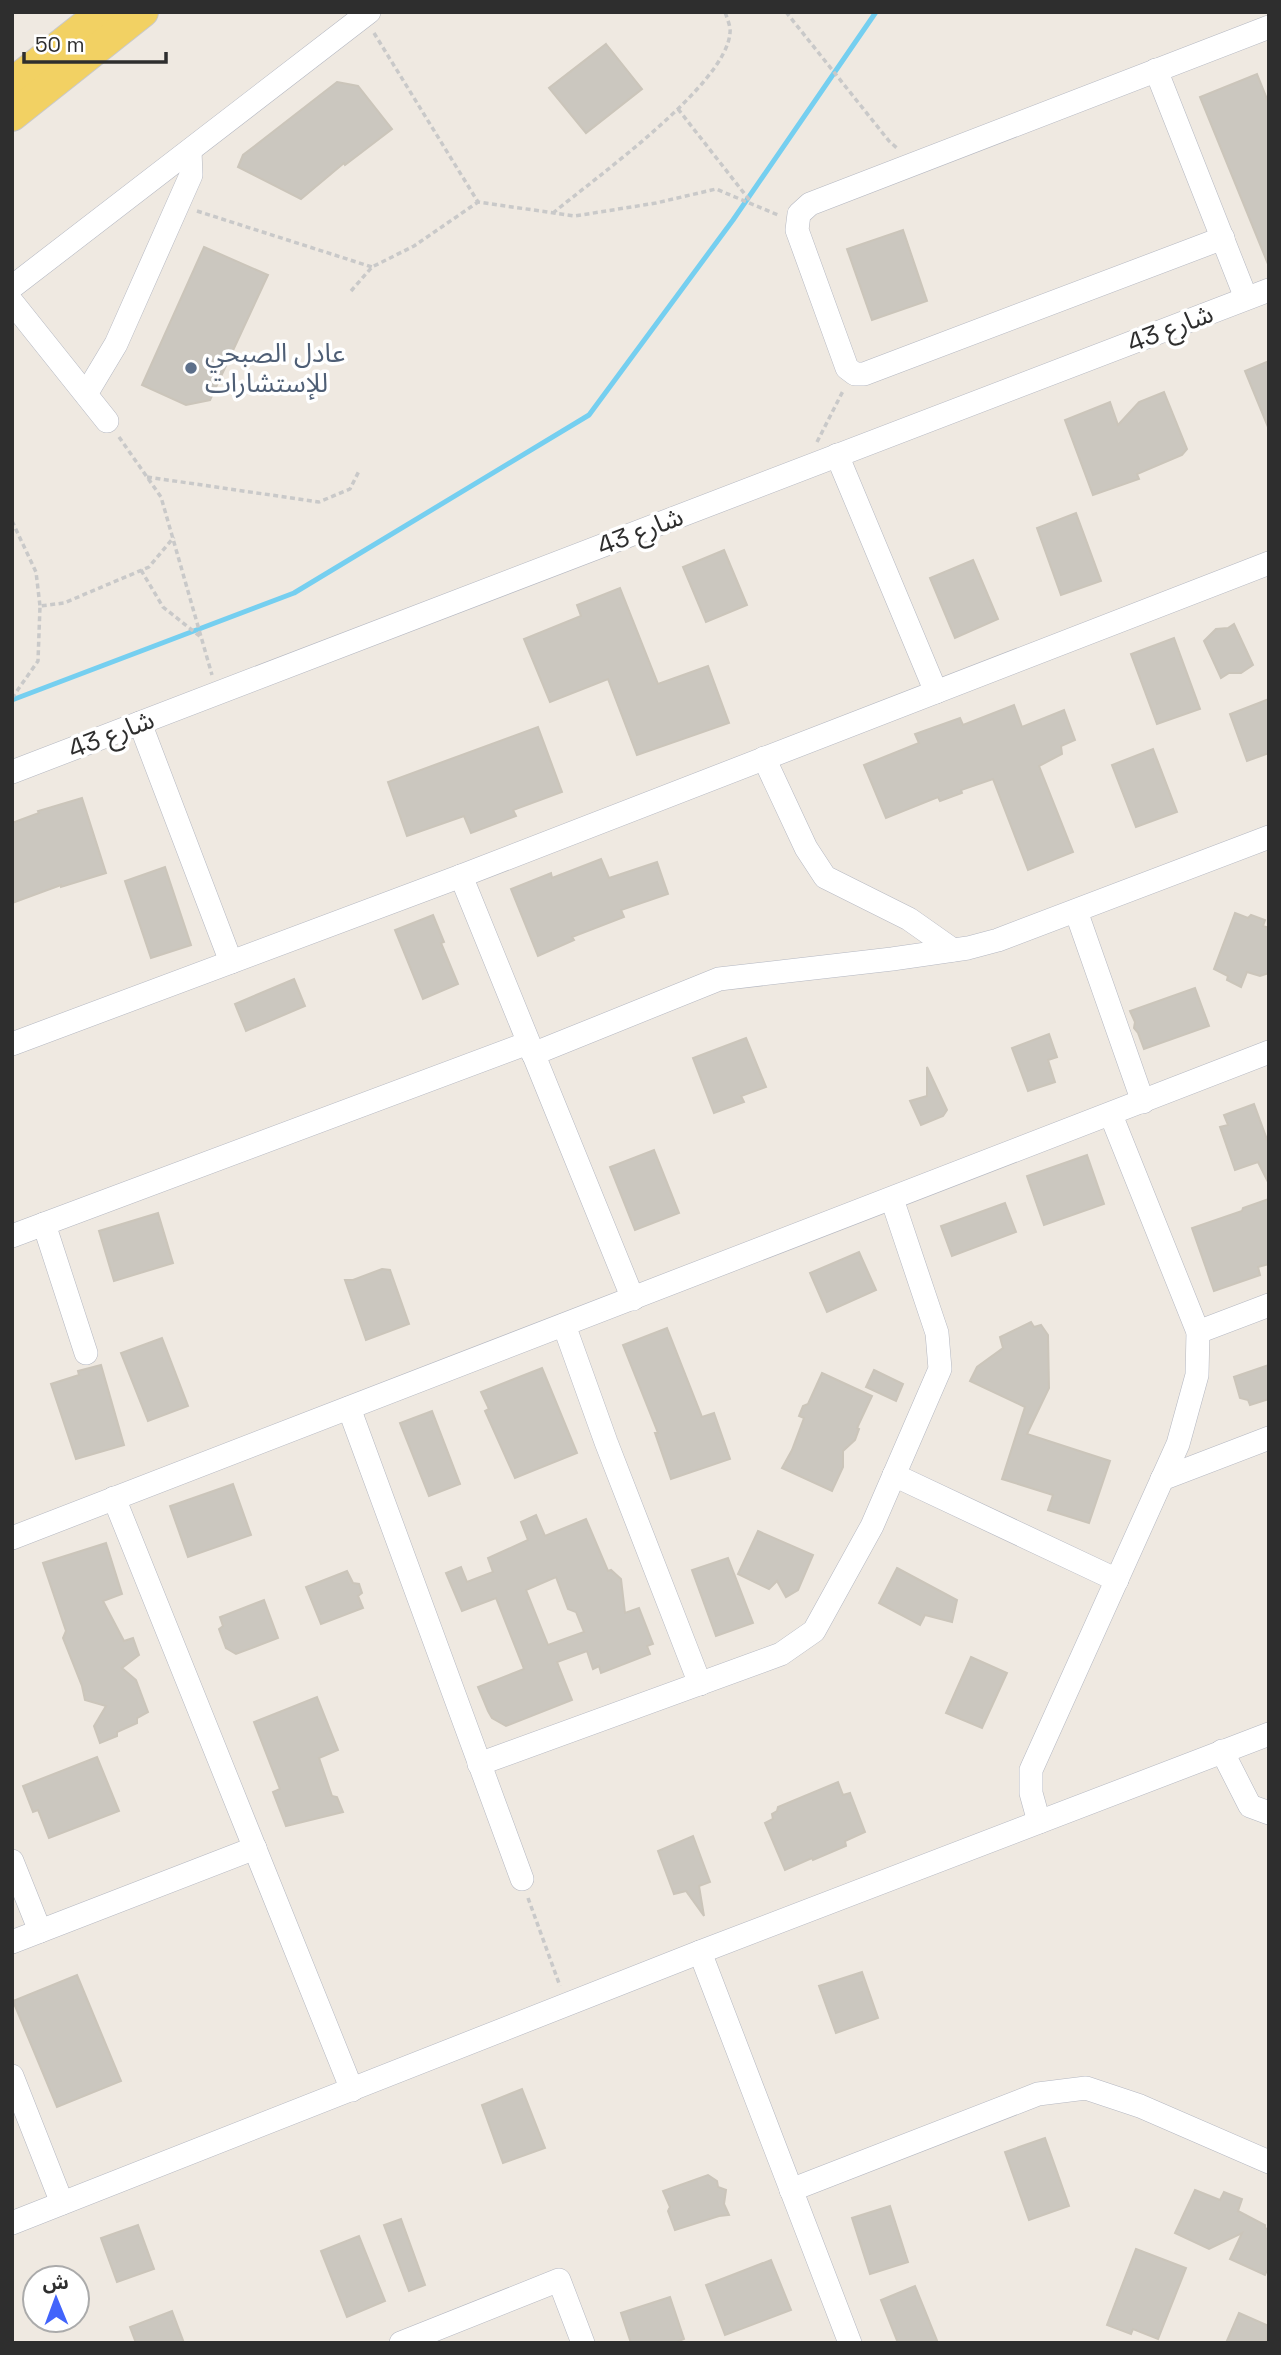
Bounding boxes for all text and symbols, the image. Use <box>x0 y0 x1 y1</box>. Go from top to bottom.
scale bar <box>24 21 166 65</box>
text: 50 m <box>35 31 85 58</box>
street label: شارع 43 <box>1122 296 1219 362</box>
place label: عادل الصبحي للإستشارات <box>205 336 345 400</box>
marker: عادل الصبحي للإستشارات <box>183 360 199 376</box>
street label: شارع 43 <box>592 499 689 565</box>
street label: شارع 43 <box>63 702 160 768</box>
north arrow <box>21 2264 91 2334</box>
text: ش <box>42 2270 69 2295</box>

